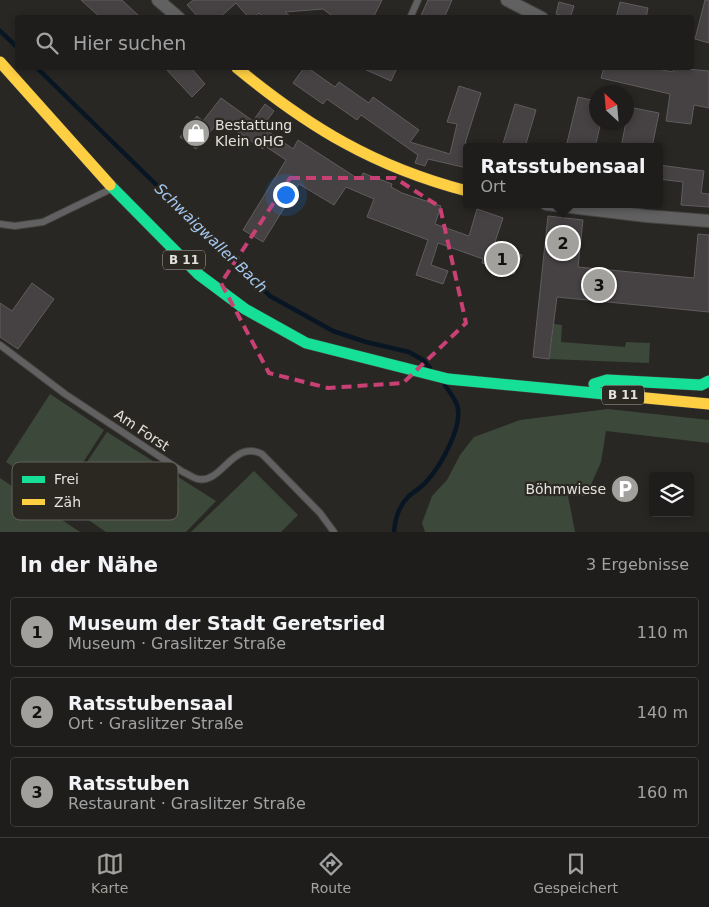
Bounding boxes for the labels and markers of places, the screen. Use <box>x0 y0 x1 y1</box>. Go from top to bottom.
place label: Bestattung Klein oHG <box>215 117 292 149</box>
shop icon: Bestattung Klein oHG <box>181 118 211 148</box>
pin: 2 <box>547 224 579 262</box>
pin: 1 <box>486 240 518 278</box>
pin: 3 <box>583 266 615 304</box>
parking icon: Böhmwiese <box>610 474 640 504</box>
place label: Böhmwiese <box>525 481 606 497</box>

